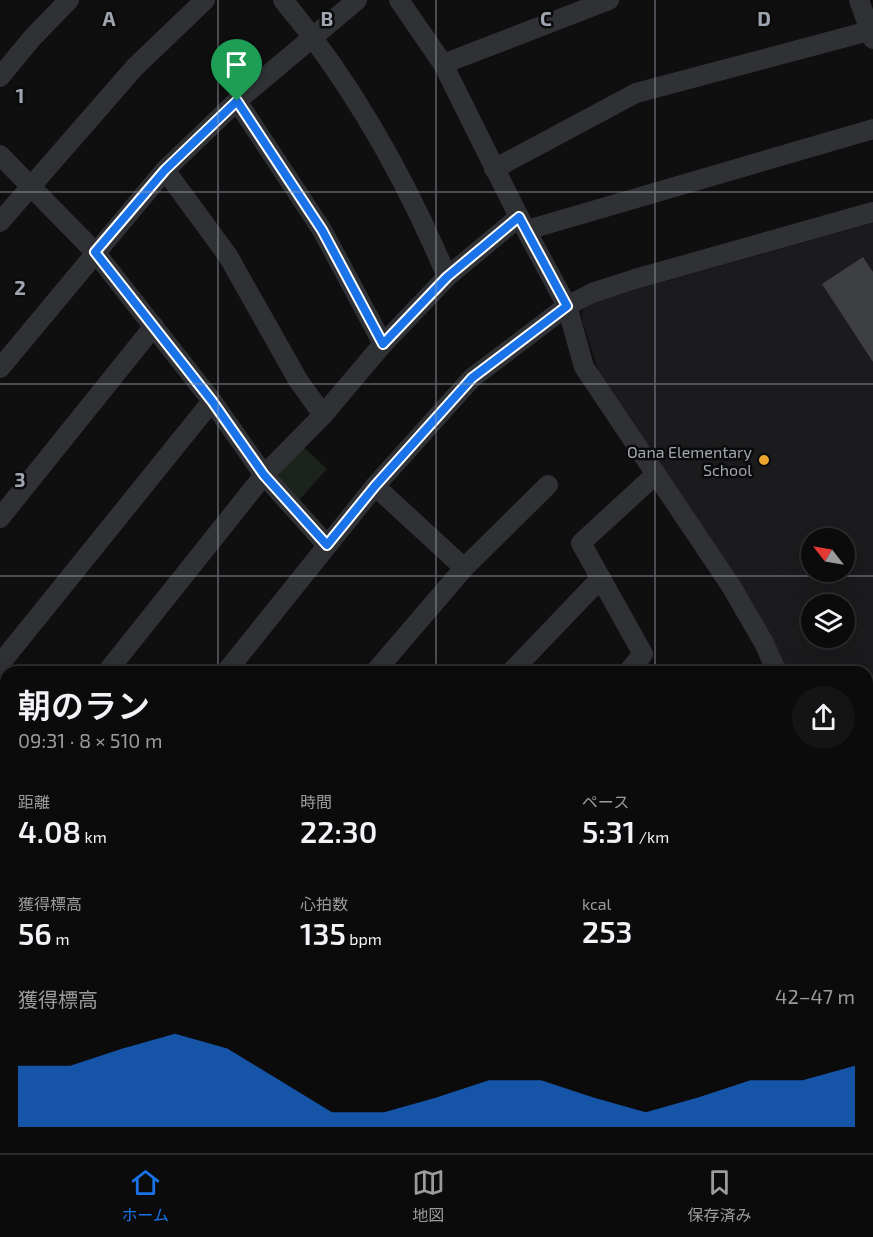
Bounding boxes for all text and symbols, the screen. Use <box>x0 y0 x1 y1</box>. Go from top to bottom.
text: A <box>102 6 116 30</box>
text: B <box>321 6 333 30</box>
text: C <box>540 6 552 30</box>
text: D <box>757 6 771 30</box>
pin <box>211 39 262 101</box>
icon: arrive <box>220 48 253 81</box>
text: 1 <box>16 83 24 107</box>
text: 2 <box>14 275 26 299</box>
place label: Oana Elementary School <box>627 442 753 479</box>
marker: Oana Elementary School <box>757 453 771 467</box>
text: 3 <box>14 467 26 491</box>
north arrow <box>801 528 855 582</box>
map controls <box>801 528 855 648</box>
button: layers <box>801 594 855 648</box>
text: 朝のラン <box>18 685 150 725</box>
button: share <box>792 686 855 749</box>
text: 09:31 · 8 × 510 m <box>18 728 162 752</box>
text: 距離 <box>18 792 50 811</box>
text: 時間 <box>300 792 332 811</box>
text: ペース <box>582 792 629 811</box>
text: 4.08 <box>18 813 81 849</box>
text: 22:30 <box>300 813 377 849</box>
text: 5:31 <box>582 813 635 849</box>
text: km <box>81 827 107 846</box>
text: /km <box>635 827 669 846</box>
text: 獲得標高 <box>18 894 82 913</box>
text: 心拍数 <box>300 894 348 913</box>
text: kcal <box>582 894 611 913</box>
text: 253 <box>582 913 632 949</box>
text: 56 <box>18 915 52 951</box>
text: 135 <box>300 915 346 951</box>
text: m <box>52 929 69 948</box>
text: bpm <box>346 929 382 948</box>
text: 42–47 m <box>775 984 855 1008</box>
text: 獲得標高 <box>18 987 98 1011</box>
tab: ホーム <box>121 1166 169 1226</box>
tab: 地図 <box>412 1166 445 1226</box>
tab: 保存済み <box>688 1166 752 1226</box>

